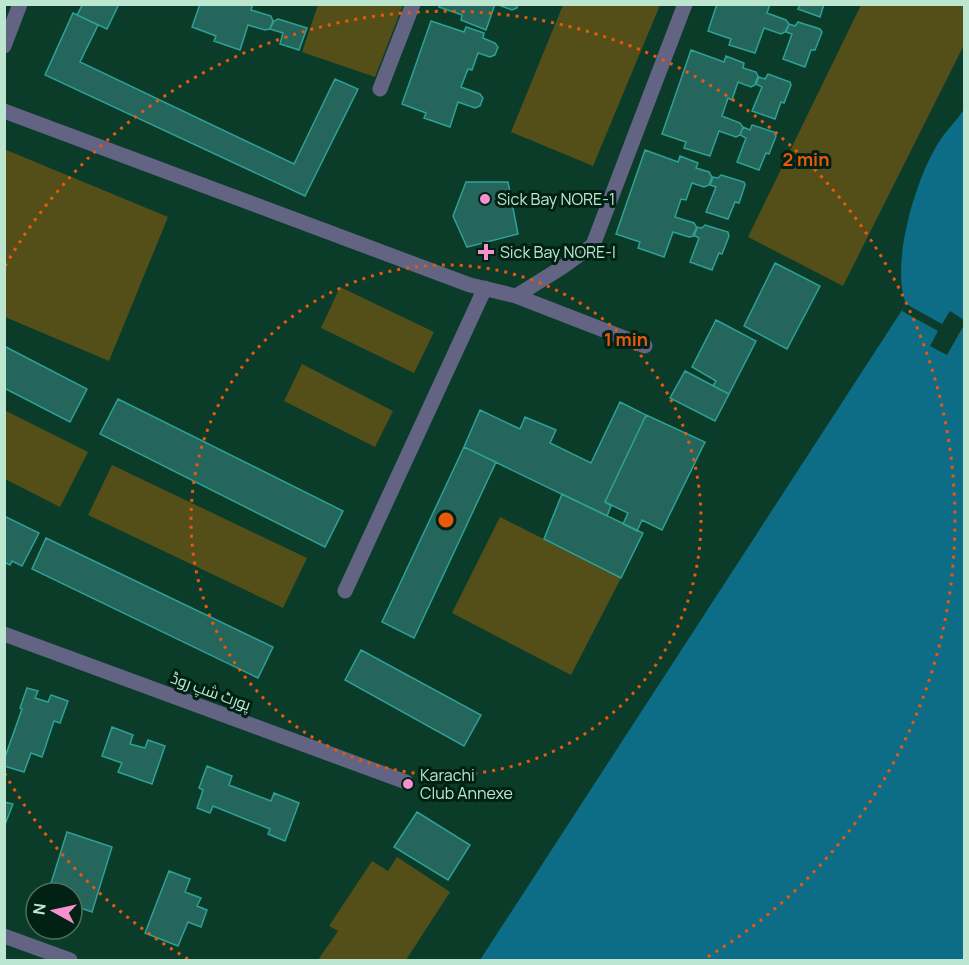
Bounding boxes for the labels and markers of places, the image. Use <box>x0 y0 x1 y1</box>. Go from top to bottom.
place label: Sick Bay NORE-1 <box>497 188 615 210</box>
marker: Sick Bay NORE-1 <box>478 192 492 206</box>
place label: Sick Bay NORE-I <box>500 241 616 263</box>
marker: Sick Bay NORE-I <box>477 243 495 261</box>
centre of rings <box>436 510 456 530</box>
place label: Karachi Club Annexe <box>420 764 513 804</box>
marker: Karachi Club Annexe <box>401 777 415 791</box>

